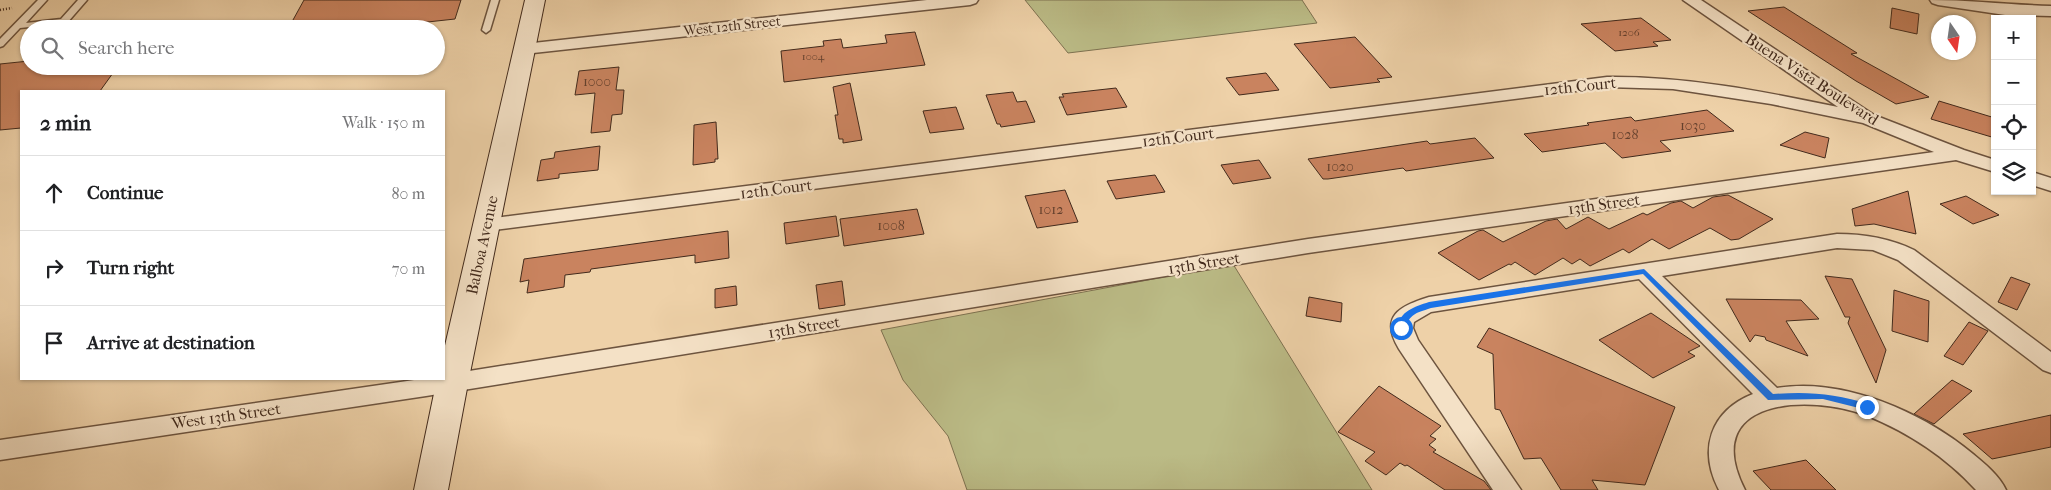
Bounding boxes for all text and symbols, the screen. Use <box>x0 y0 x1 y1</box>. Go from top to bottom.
street label: West 12th Street <box>681 12 782 40</box>
north arrow <box>1931 15 1976 60</box>
map controls <box>1991 15 2036 195</box>
button: + <box>1991 15 2036 60</box>
search box <box>20 20 445 75</box>
house number: 1206 <box>1618 26 1640 39</box>
street label: Buena Vista Boulevard <box>1742 29 1882 129</box>
icon: search <box>38 34 66 62</box>
text: Search here <box>78 37 174 59</box>
house number: 1004 <box>802 50 825 63</box>
button: − <box>1991 60 2036 105</box>
house number: 1000 <box>583 73 611 90</box>
street label: 12th Court <box>1543 73 1617 99</box>
button: locate <box>1991 105 2036 150</box>
text: 2 min <box>40 111 91 135</box>
text: Walk · 150 m <box>342 113 425 132</box>
house number: 1030 <box>1680 117 1706 134</box>
street label: 12th Court <box>1141 123 1215 151</box>
house number: 1028 <box>1612 126 1638 143</box>
button: layers <box>1991 150 2036 195</box>
house number: 1020 <box>1326 158 1354 175</box>
street label: 12th Court <box>739 175 813 203</box>
icon: ahead <box>40 179 68 207</box>
text: Continue <box>87 182 163 204</box>
text: 80 m <box>391 184 425 203</box>
street label: 13th Street <box>1567 189 1642 218</box>
street label: Balboa Avenue <box>462 193 502 296</box>
house number: 1012 <box>1039 201 1063 218</box>
house number: 1008 <box>877 217 905 234</box>
street label: 13th Street <box>1167 248 1242 278</box>
icon: right <box>40 254 68 282</box>
text: Turn right <box>87 257 174 279</box>
text: 70 m <box>392 259 425 278</box>
street label: 13th Street <box>767 312 842 342</box>
route start <box>1390 317 1413 340</box>
icon: arrive <box>40 329 68 357</box>
text: Arrive at destination <box>87 332 255 354</box>
route end <box>1856 396 1879 419</box>
street label: West 13th Street <box>169 399 282 433</box>

